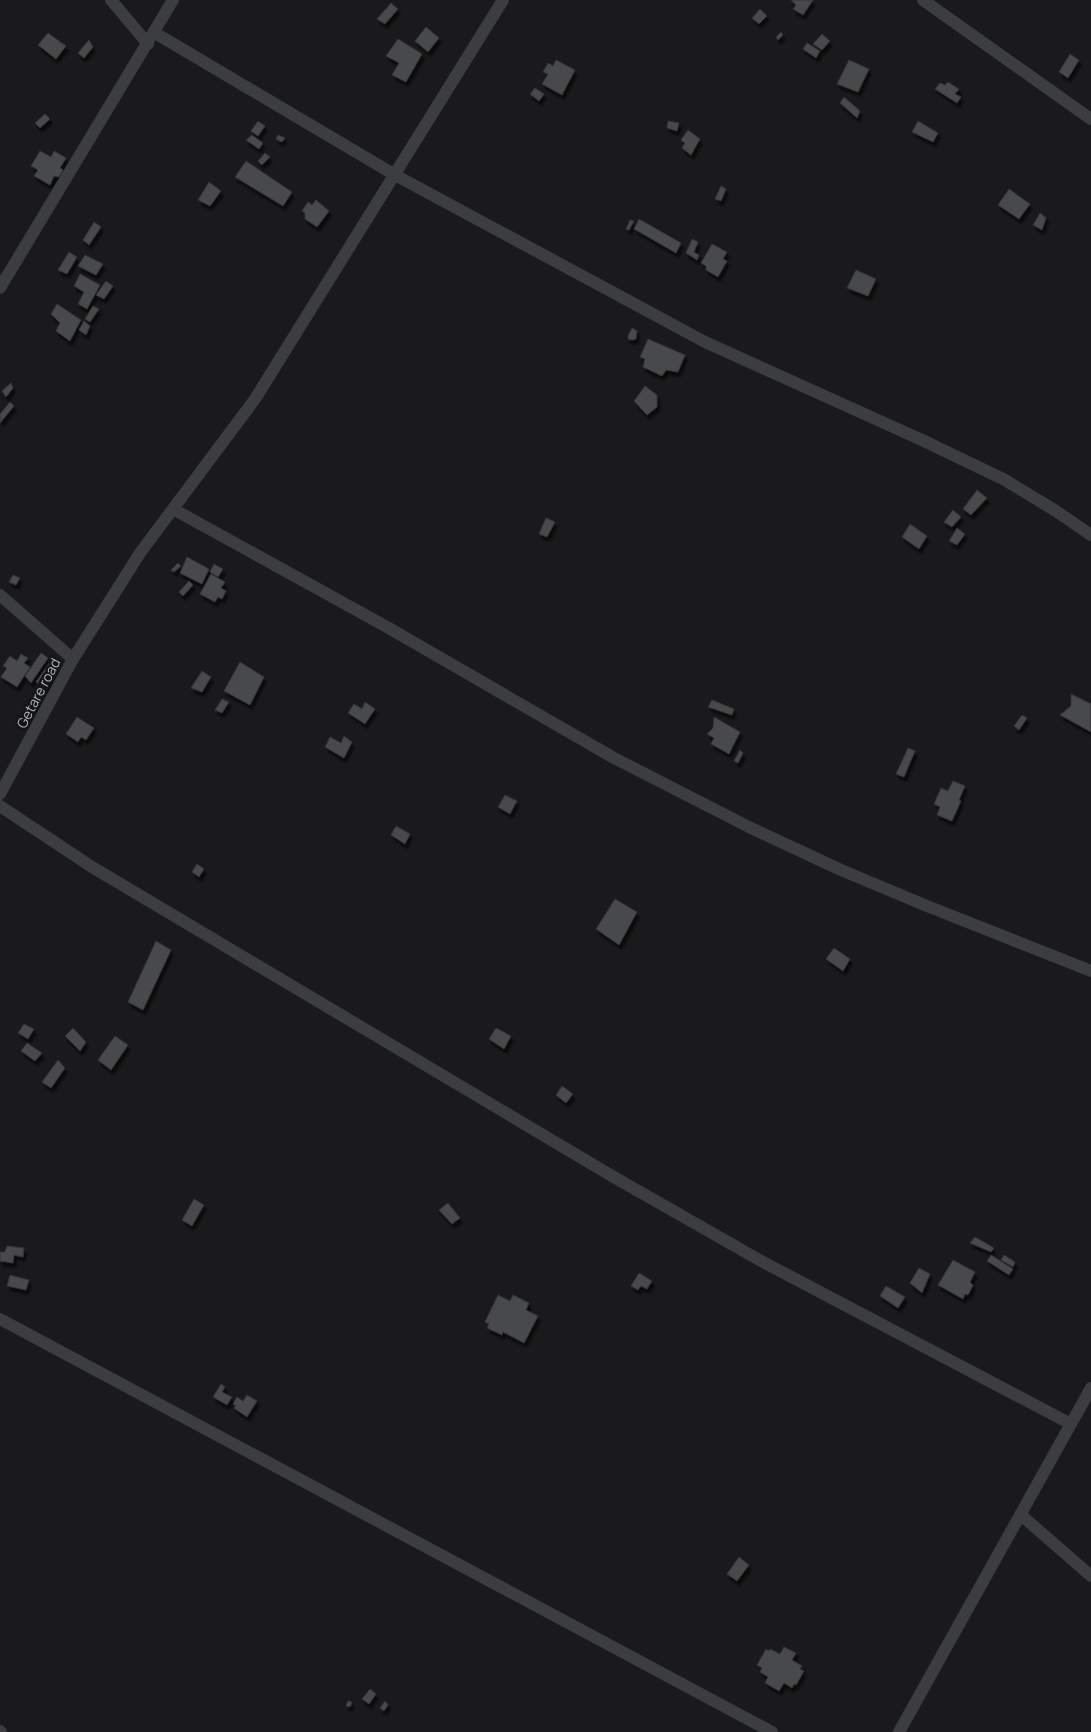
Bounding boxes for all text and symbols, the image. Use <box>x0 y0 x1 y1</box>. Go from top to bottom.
street label: Getare road <box>12 655 64 731</box>

